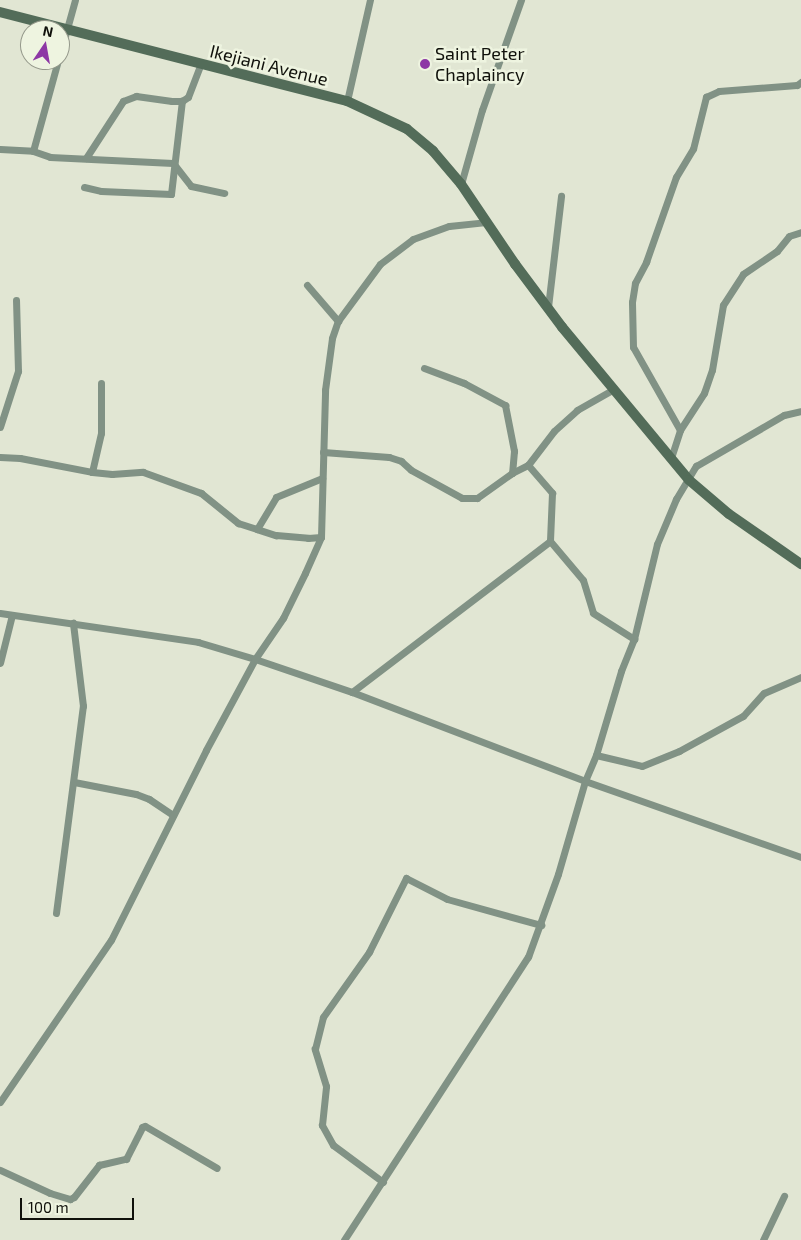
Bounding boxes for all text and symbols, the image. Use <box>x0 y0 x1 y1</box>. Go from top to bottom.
north arrow <box>20 20 70 70</box>
text: N <box>41 21 55 40</box>
street label: Ikejiani Avenue <box>208 40 330 90</box>
place label: Saint Peter Chaplaincy <box>435 43 525 86</box>
marker: Saint Peter Chaplaincy <box>419 58 431 70</box>
scale bar <box>22 1188 136 1220</box>
text: 100 m <box>28 1198 69 1216</box>

